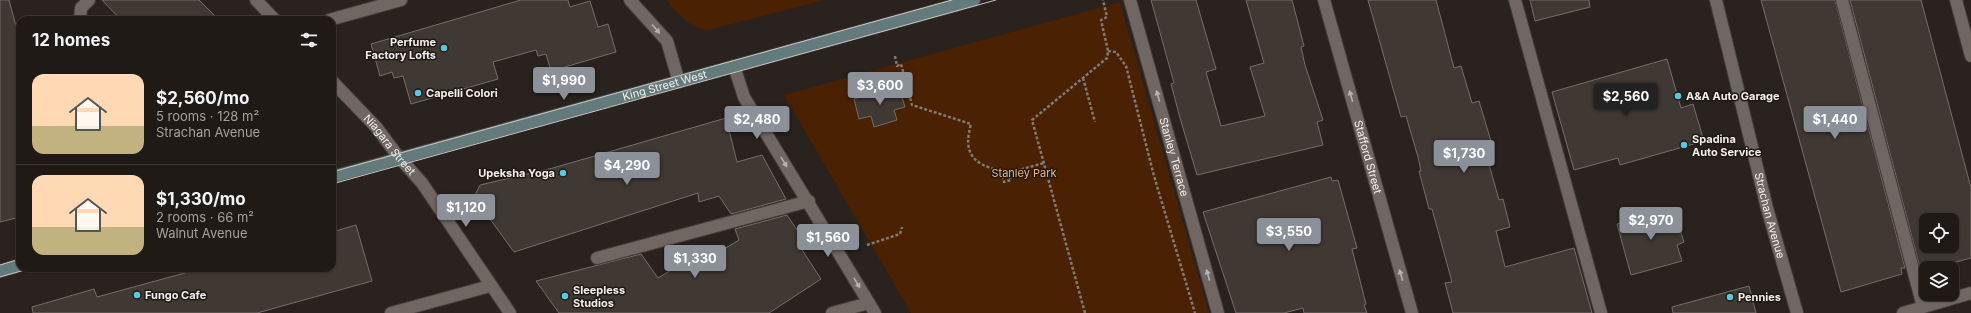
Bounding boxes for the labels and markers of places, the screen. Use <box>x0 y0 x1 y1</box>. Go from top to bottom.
place label: Perfume Factory Lofts <box>365 35 436 62</box>
marker: Perfume Factory Lofts <box>439 43 449 53</box>
pin: $1,990 <box>531 67 597 101</box>
pin: $3,600 <box>847 72 913 106</box>
pin: $2,560 <box>1593 83 1659 117</box>
place label: Capelli Colori <box>426 86 498 100</box>
marker: Capelli Colori <box>413 88 423 98</box>
place label: A&A Auto Garage <box>1686 89 1780 103</box>
marker: A&A Auto Garage <box>1673 91 1683 101</box>
pin: $2,480 <box>724 106 790 140</box>
pin: $1,440 <box>1802 106 1868 140</box>
place label: Spadina Auto Service <box>1692 132 1762 159</box>
pin: $1,730 <box>1431 140 1497 174</box>
marker: Spadina Auto Service <box>1679 140 1689 150</box>
pin: $4,290 <box>594 152 660 186</box>
place label: Upeksha Yoga <box>478 166 555 180</box>
marker: Upeksha Yoga <box>558 168 568 178</box>
pin: $1,120 <box>433 194 499 228</box>
pin: $2,970 <box>1618 207 1684 241</box>
pin: $3,550 <box>1256 218 1322 252</box>
pin: $1,560 <box>795 224 861 258</box>
pin: $1,330 <box>662 245 728 279</box>
place label: Sleepless Studios <box>573 283 625 310</box>
place label: Fungo Cafe <box>145 288 207 302</box>
marker: Fungo Cafe <box>132 290 142 300</box>
place label: Pennies <box>1738 290 1781 304</box>
marker: Sleepless Studios <box>560 291 570 301</box>
marker: Pennies <box>1725 292 1735 302</box>

